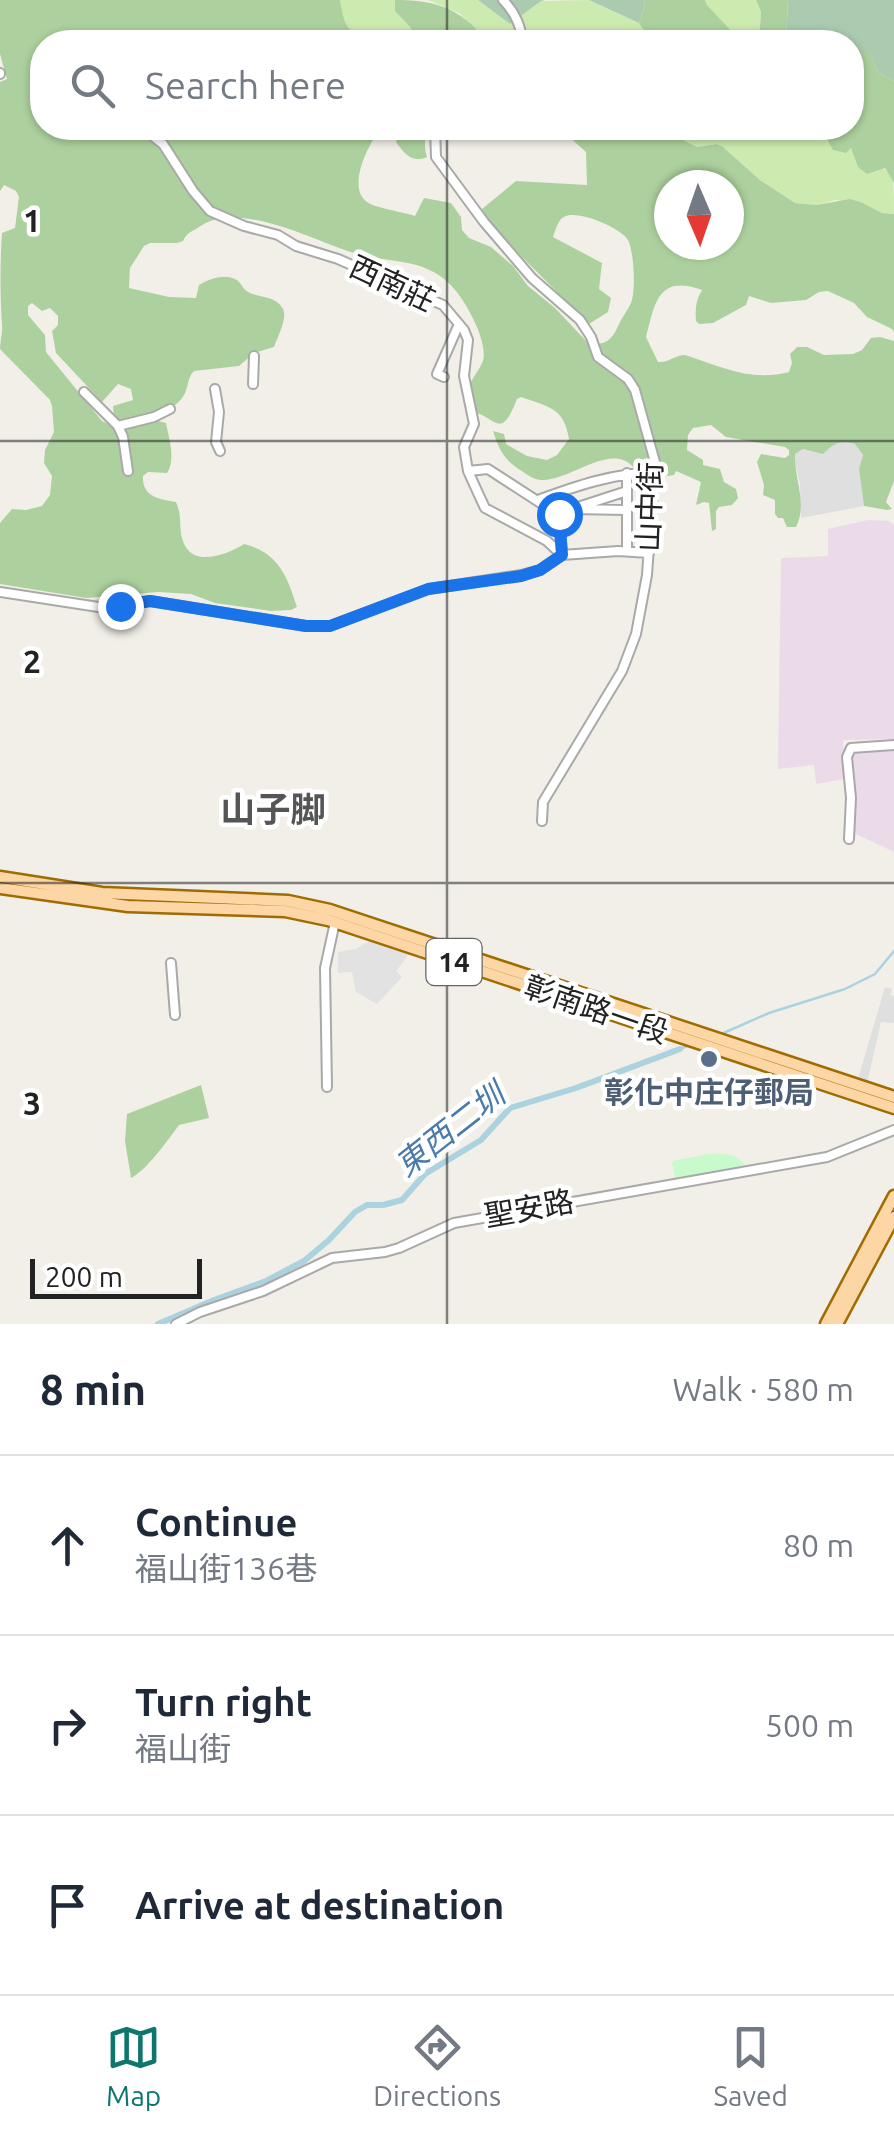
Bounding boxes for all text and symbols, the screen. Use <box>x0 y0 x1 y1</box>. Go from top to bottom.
search box <box>30 30 864 140</box>
icon: search <box>65 58 120 113</box>
text: Search here <box>145 64 346 106</box>
north arrow <box>654 170 744 260</box>
text: 1 <box>23 202 41 238</box>
street label: 西南莊 <box>344 249 440 318</box>
street label: 山中街 <box>630 461 668 553</box>
route start <box>537 492 583 538</box>
route end <box>98 584 144 630</box>
text: 2 <box>23 643 41 679</box>
district label: 山子脚 <box>220 789 326 829</box>
road number: 14 <box>426 939 482 985</box>
street label: 彰南路一段 <box>520 969 673 1050</box>
marker: 彰化中庄仔郵局 <box>698 1048 720 1070</box>
water label: 東西二圳 <box>388 1073 514 1183</box>
place label: 彰化中庄仔郵局 <box>604 1075 814 1109</box>
text: 3 <box>23 1085 41 1121</box>
street label: 聖安路 <box>482 1183 576 1233</box>
scale bar <box>30 1254 202 1298</box>
text: 200 m <box>45 1261 123 1292</box>
text: 8 min <box>40 1366 146 1413</box>
text: Walk · 580 m <box>672 1371 854 1407</box>
text: Continue <box>135 1501 297 1543</box>
icon: ahead <box>40 1518 95 1573</box>
text: 80 m <box>783 1527 854 1563</box>
text: 福山街136巷 <box>135 1550 317 1586</box>
text: Turn right <box>135 1681 312 1723</box>
icon: right <box>40 1698 95 1753</box>
text: 500 m <box>765 1707 854 1743</box>
text: 福山街 <box>135 1730 231 1766</box>
icon: arrive <box>40 1878 95 1933</box>
text: Arrive at destination <box>135 1884 504 1926</box>
tab: Map <box>106 2020 161 2111</box>
tab: Directions <box>373 2020 501 2111</box>
tab: Saved <box>713 2020 788 2111</box>

